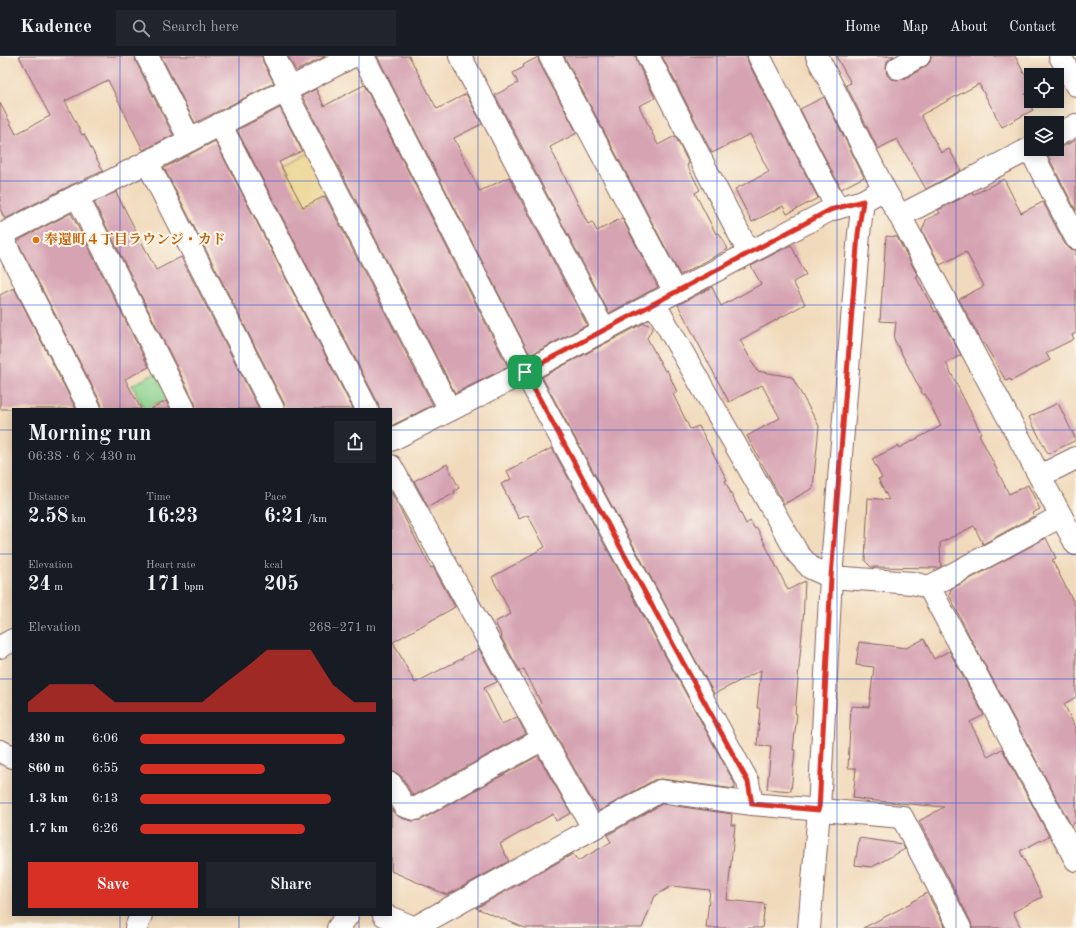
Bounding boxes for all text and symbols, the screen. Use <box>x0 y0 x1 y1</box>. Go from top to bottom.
search box <box>116 10 396 46</box>
icon: search <box>130 17 152 39</box>
text: Kadence <box>20 18 92 37</box>
text: Search here <box>162 20 239 35</box>
text: Home <box>845 20 880 34</box>
text: Map <box>902 20 928 34</box>
text: About <box>950 20 987 34</box>
text: Contact <box>1009 20 1056 34</box>
map controls <box>1024 68 1064 156</box>
button: locate <box>1024 68 1064 108</box>
button: layers <box>1024 116 1064 156</box>
place label: 奉還町４丁目ラウンジ・カド <box>44 232 226 247</box>
marker: 奉還町４丁目ラウンジ・カド <box>31 235 41 245</box>
pin <box>508 355 542 389</box>
icon: arrive <box>514 361 536 383</box>
button: share <box>334 421 376 463</box>
text: Morning run <box>28 423 151 445</box>
text: 06:38 · 6 × 430 m <box>28 450 136 463</box>
text: Distance <box>28 492 69 503</box>
text: Time <box>146 492 171 503</box>
text: Pace <box>264 492 286 503</box>
text: 2.58 <box>28 507 68 527</box>
text: 16:23 <box>146 507 198 527</box>
text: 6:21 <box>264 507 304 527</box>
text: km <box>68 514 86 525</box>
text: /km <box>304 514 327 525</box>
text: Elevation <box>28 560 73 571</box>
text: Heart rate <box>146 560 195 571</box>
text: kcal <box>264 560 283 571</box>
text: 24 <box>28 575 51 595</box>
text: 171 <box>146 575 181 595</box>
text: 205 <box>264 575 299 595</box>
text: m <box>51 582 63 593</box>
text: bpm <box>181 582 204 593</box>
text: Elevation <box>28 621 81 634</box>
text: 268–271 m <box>309 621 376 634</box>
text: 430 m <box>28 732 65 745</box>
text: 6:06 <box>92 732 118 745</box>
text: 860 m <box>28 762 65 775</box>
text: 6:55 <box>92 762 118 775</box>
text: 1.3 km <box>28 792 68 805</box>
text: 6:13 <box>92 792 118 805</box>
text: 1.7 km <box>28 822 68 835</box>
text: 6:26 <box>92 822 118 835</box>
button: Save <box>28 862 198 908</box>
button: Share <box>206 862 376 908</box>

